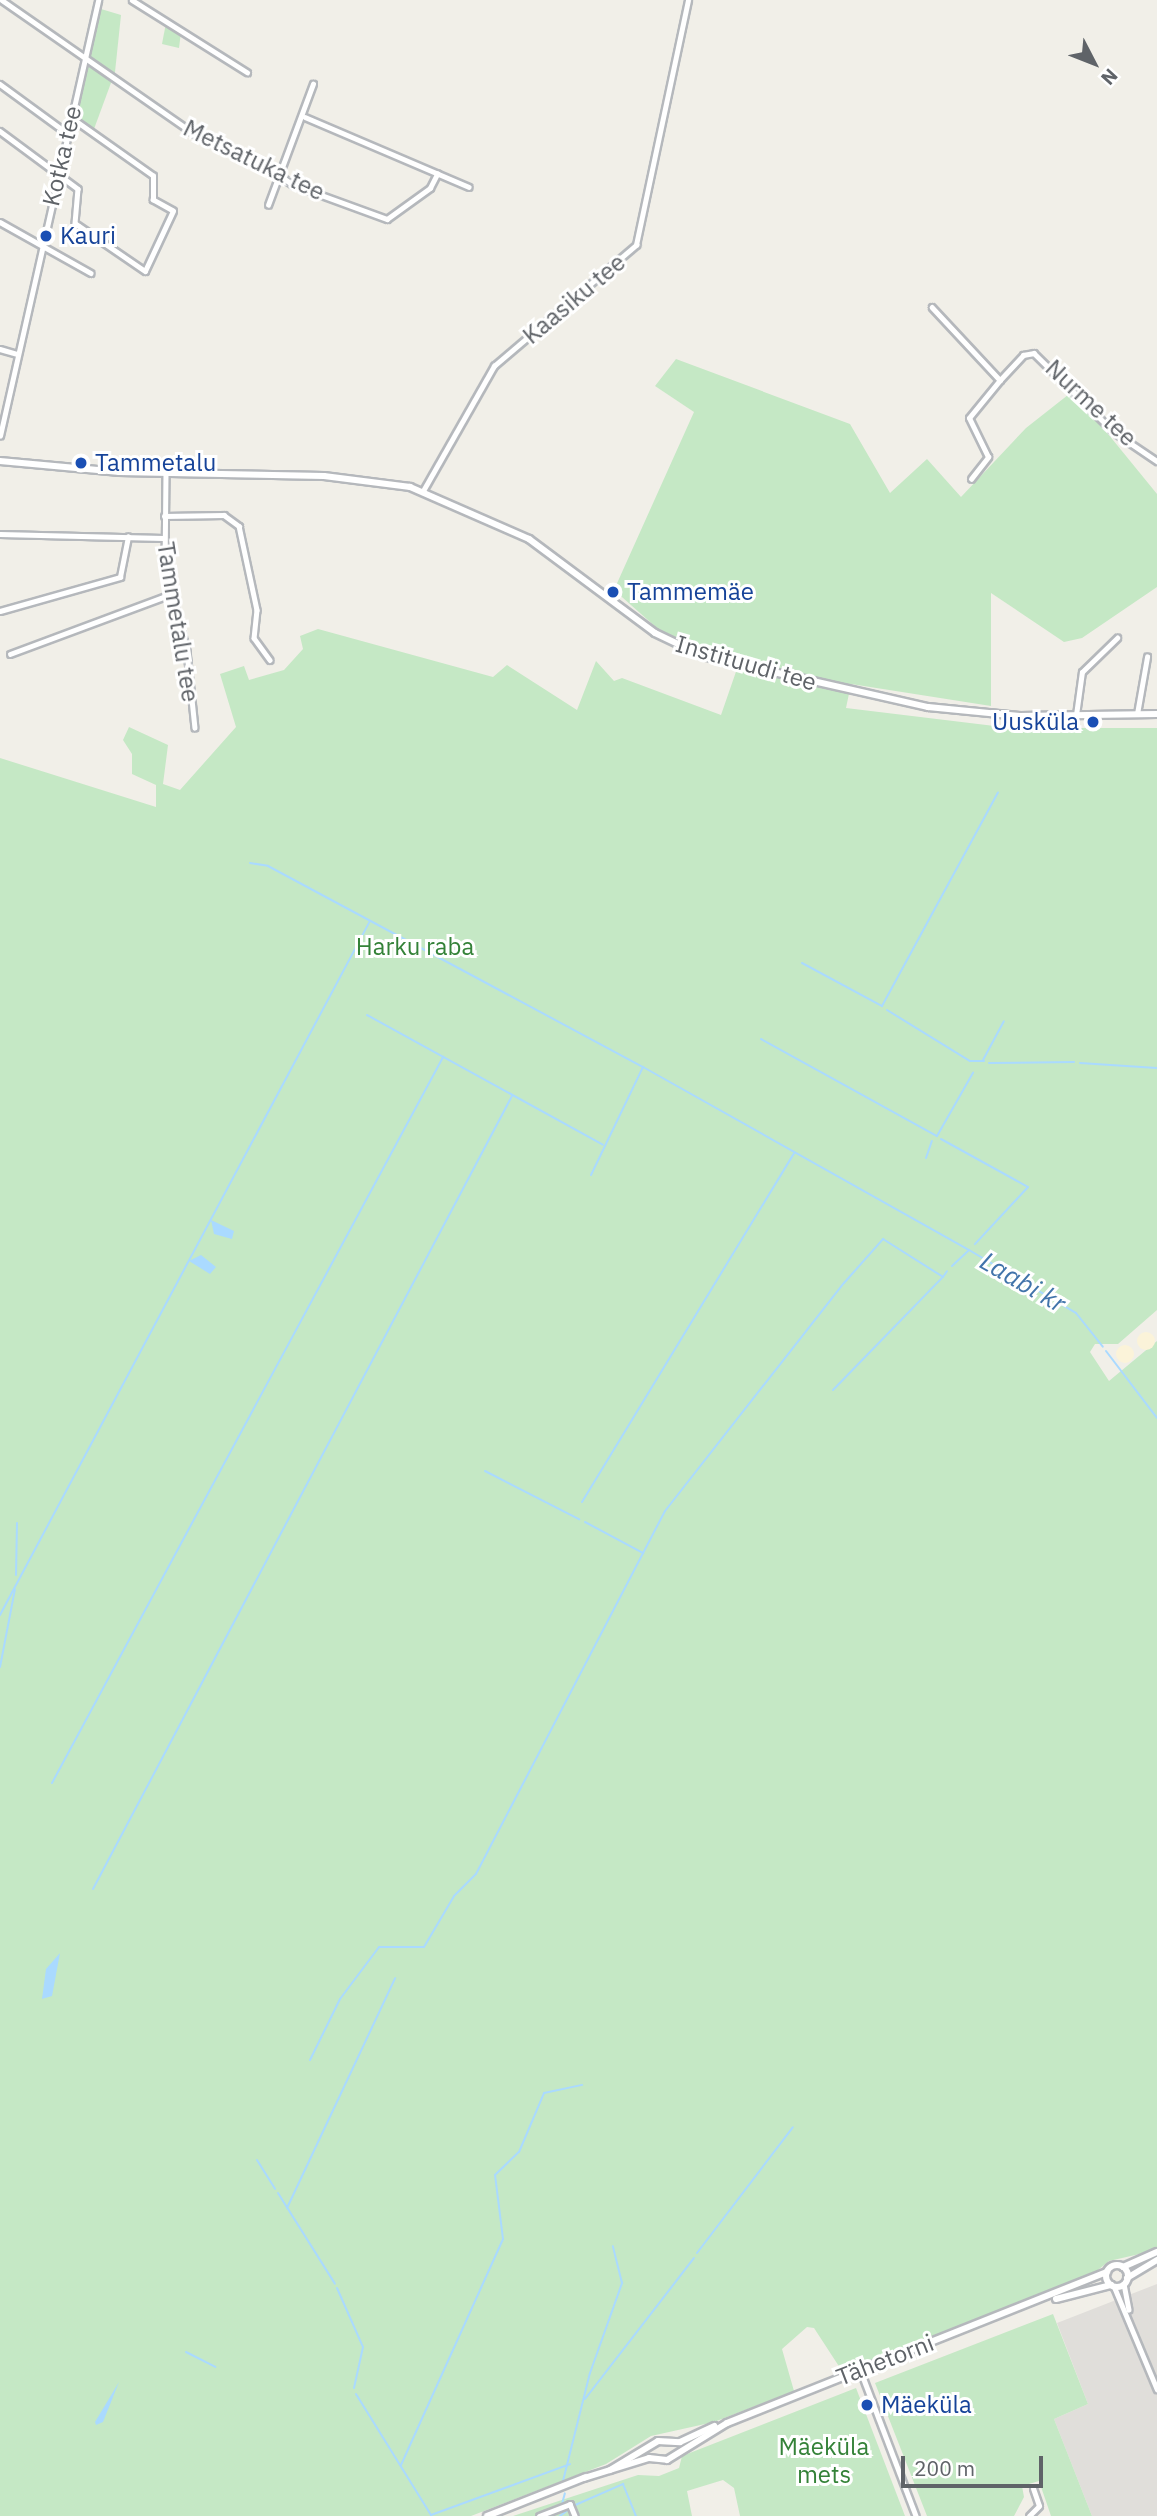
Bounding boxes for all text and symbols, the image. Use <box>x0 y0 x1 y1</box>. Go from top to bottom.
north arrow <box>1059 28 1129 98</box>
text: N <box>1096 64 1123 90</box>
street label: Kotka tee <box>36 103 88 209</box>
street label: Metsatuka tee <box>179 113 329 207</box>
place label: Kauri <box>60 222 116 250</box>
marker: Kauri <box>38 228 54 244</box>
street label: Kaasiku tee <box>517 248 631 350</box>
street label: Nurme tee <box>1040 354 1142 452</box>
place label: Tammetalu <box>95 449 216 477</box>
marker: Tammetalu <box>73 455 89 471</box>
street label: Tammetalu tee <box>151 540 205 704</box>
place label: Tammemäe <box>627 578 754 606</box>
marker: Tammemäe <box>605 584 621 600</box>
street label: Instituudi tee <box>672 629 820 697</box>
place label: Uusküla <box>992 708 1079 736</box>
marker: Uusküla <box>1085 714 1101 730</box>
park label: Harku raba <box>356 933 474 961</box>
water label: Laabi kr <box>975 1245 1071 1319</box>
street label: Tähetorni <box>832 2328 938 2392</box>
place label: Mäeküla <box>881 2391 972 2419</box>
marker: Mäeküla <box>859 2397 875 2413</box>
park label: Mäeküla mets <box>779 2433 869 2489</box>
scale bar <box>905 2442 1047 2486</box>
text: 200 m <box>914 2454 975 2482</box>

